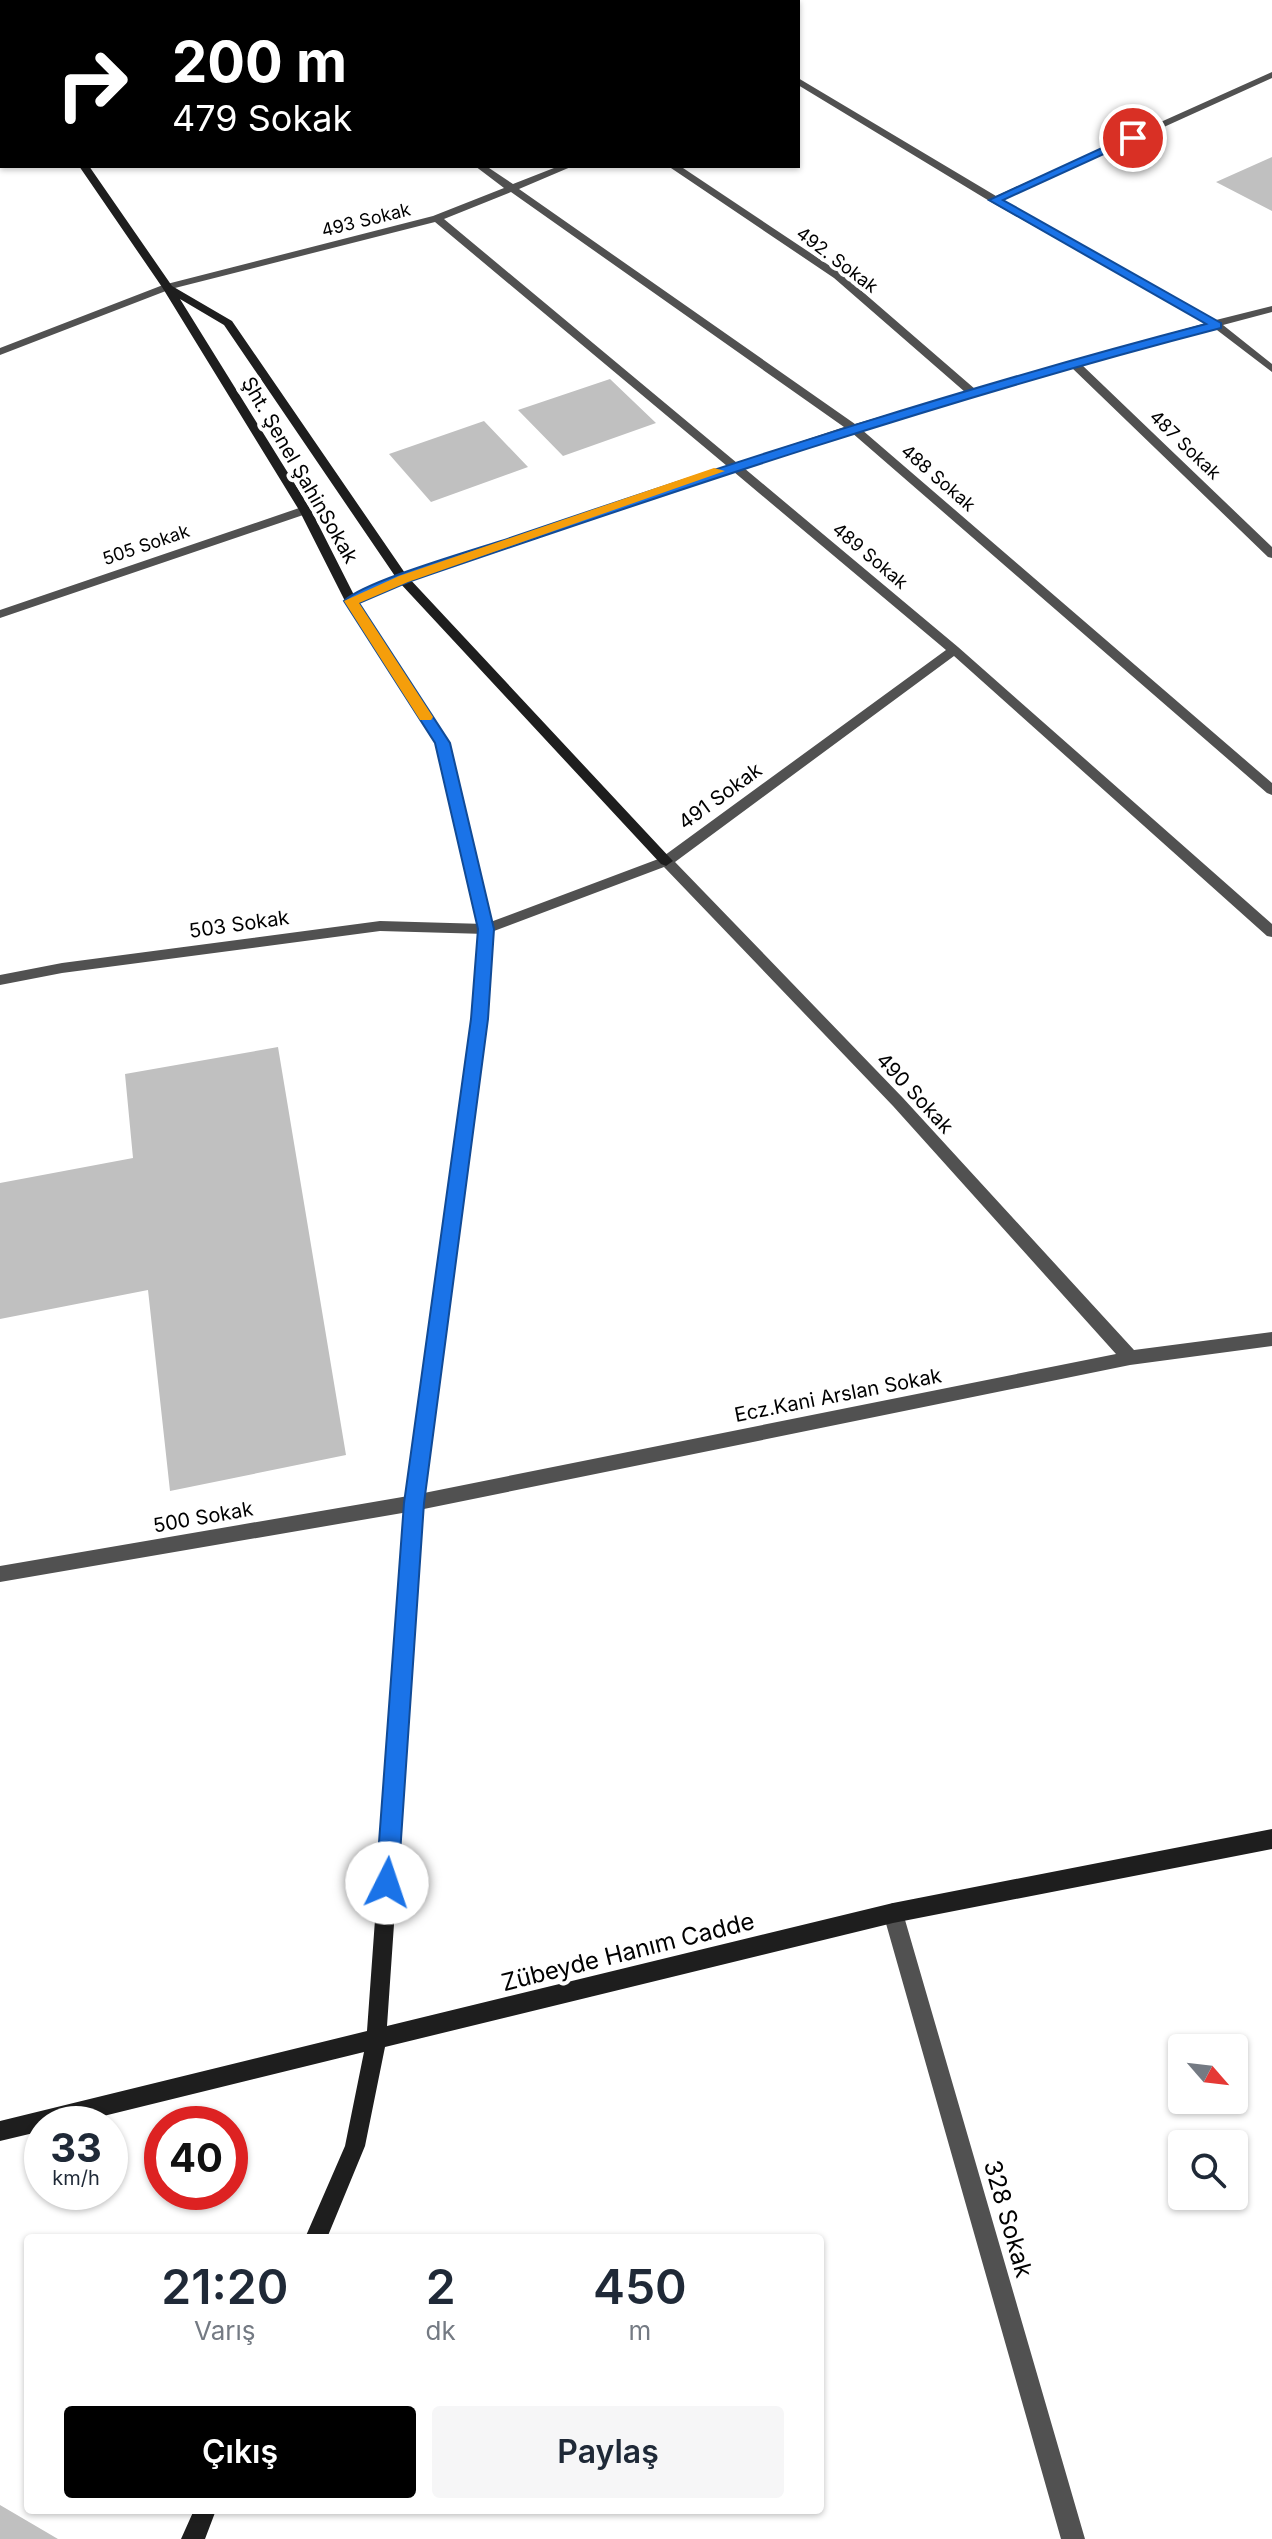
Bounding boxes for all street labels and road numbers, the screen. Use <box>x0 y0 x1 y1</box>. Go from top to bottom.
street label: 493 Sokak <box>319 198 413 241</box>
street label: 492. Sokak <box>793 222 882 297</box>
street label: Şht. Şenel ŞahinSokak <box>237 372 363 568</box>
street label: 487 Sokak <box>1146 406 1225 484</box>
street label: 488 Sokak <box>897 440 980 516</box>
street label: 489 Sokak <box>829 518 912 593</box>
street label: 505 Sokak <box>100 520 192 569</box>
street label: 491 Sokak <box>674 758 766 834</box>
street label: 503 Sokak <box>187 905 291 943</box>
street label: 490 Sokak <box>872 1048 958 1138</box>
street label: Ecz.Kani Arslan Sokak <box>732 1363 944 1427</box>
street label: 500 Sokak <box>151 1496 255 1538</box>
street label: Zübeyde Hanım Cadde <box>499 1906 757 1997</box>
street label: 328 Sokak <box>978 2157 1039 2281</box>

